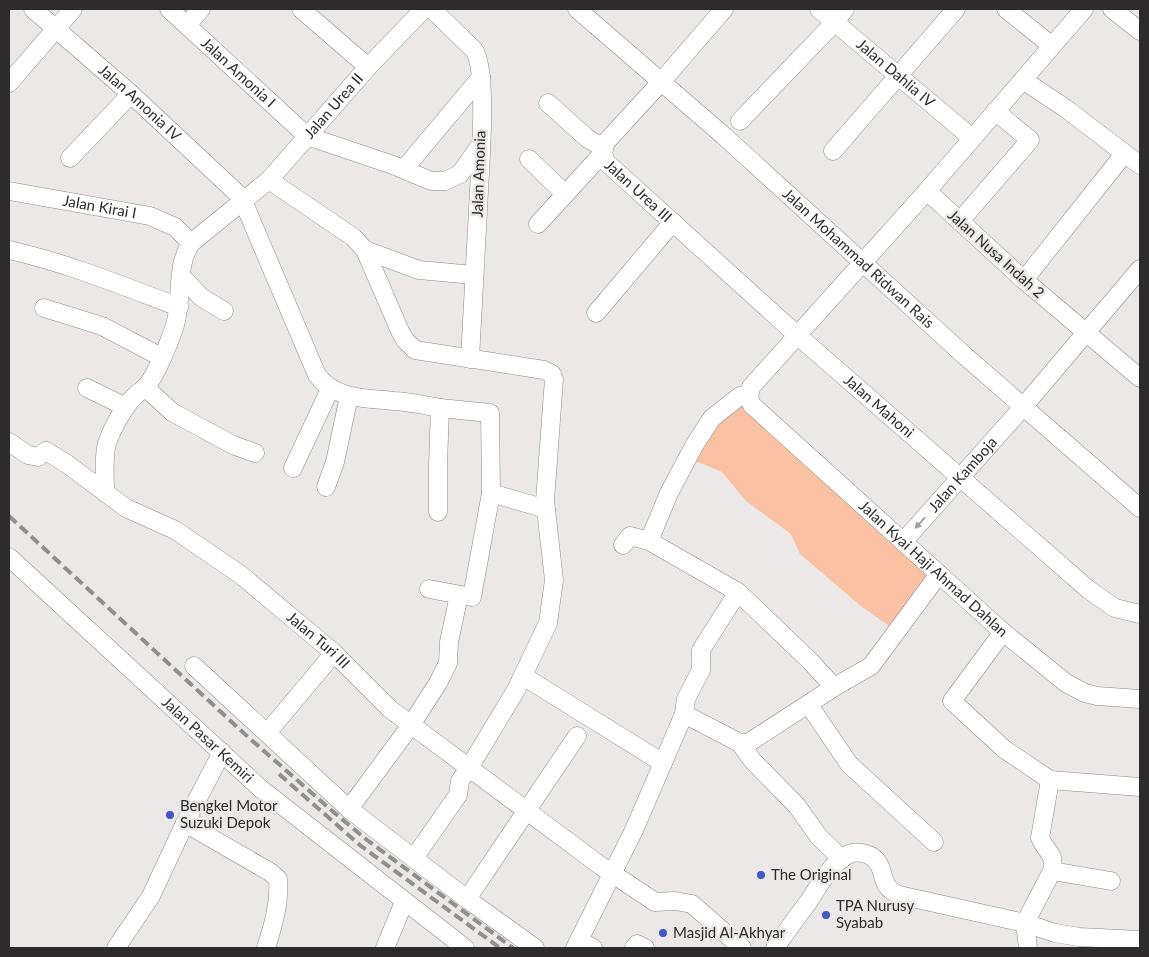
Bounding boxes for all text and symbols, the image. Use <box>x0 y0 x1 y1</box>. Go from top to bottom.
street label: Jalan Amonia I <box>198 33 280 111</box>
street label: Jalan Dahlia IV <box>853 35 939 111</box>
street label: Jalan Amonia IV <box>95 60 186 145</box>
street label: Jalan Urea II <box>300 69 366 142</box>
street label: Jalan Amonia <box>467 130 489 218</box>
street label: Jalan Urea III <box>601 155 676 225</box>
street label: Jalan Mohammad Ridwan Rais <box>779 184 938 331</box>
street label: Jalan Kirai I <box>61 191 138 221</box>
street label: Jalan Nusa Indah 2 <box>945 205 1049 301</box>
street label: Jalan Mahoni <box>841 370 918 441</box>
street label: Jalan Kamboja <box>924 433 1000 515</box>
street label: Jalan Kyai Haji Ahmad Dahlan <box>856 496 1012 640</box>
one-way arrow <box>914 517 925 530</box>
street label: Jalan Turi III <box>283 607 354 672</box>
street label: Jalan Pasar Kemiri <box>159 692 258 786</box>
place label: Bengkel Motor Suzuki Depok <box>180 796 278 831</box>
marker: Bengkel Motor Suzuki Depok <box>164 809 176 821</box>
place label: The Original <box>771 865 852 883</box>
marker: The Original <box>755 869 767 881</box>
place label: TPA Nurusy Syabab <box>836 896 914 931</box>
marker: TPA Nurusy Syabab <box>820 909 832 921</box>
place label: Masjid Al-Akhyar <box>673 923 786 941</box>
marker: Masjid Al-Akhyar <box>657 927 669 939</box>

